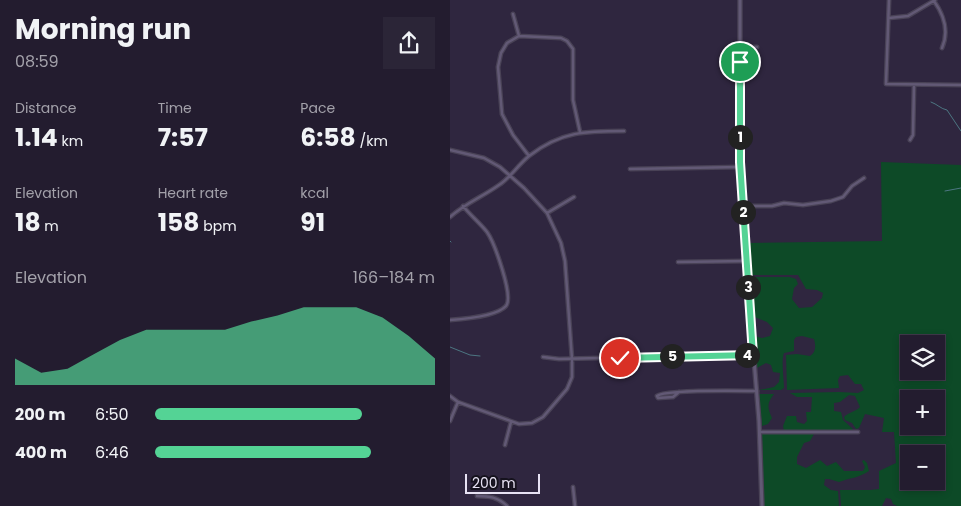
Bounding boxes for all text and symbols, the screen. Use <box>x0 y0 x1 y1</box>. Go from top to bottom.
text: Morning run <box>15 10 191 49</box>
button: share <box>383 17 435 69</box>
pin <box>719 41 761 83</box>
icon: arrive <box>726 48 754 76</box>
text: 08:59 <box>15 50 59 73</box>
text: Distance <box>15 98 76 118</box>
text: Time <box>158 98 192 118</box>
text: Pace <box>300 98 335 118</box>
text: 1.14 <box>15 120 58 155</box>
text: 7:57 <box>158 120 208 155</box>
text: 6:58 <box>300 120 356 155</box>
pin: 1 <box>728 124 752 150</box>
text: 1 <box>738 127 743 147</box>
text: km <box>58 131 83 151</box>
text: /km <box>356 131 388 151</box>
text: Elevation <box>15 183 78 203</box>
text: Heart rate <box>158 183 228 203</box>
text: kcal <box>300 183 329 203</box>
pin: 2 <box>730 200 756 224</box>
text: 2 <box>740 202 748 222</box>
text: 18 <box>15 205 41 240</box>
text: 158 <box>158 205 200 240</box>
text: 91 <box>300 205 325 240</box>
text: m <box>41 216 59 236</box>
text: bpm <box>200 216 237 236</box>
text: Elevation <box>15 266 87 289</box>
text: 166–184 m <box>353 266 435 289</box>
pin: 3 <box>736 274 760 300</box>
text: 3 <box>744 277 753 297</box>
map controls <box>900 335 945 490</box>
button: layers <box>900 335 945 380</box>
pin <box>599 337 641 379</box>
pin: 4 <box>734 342 760 368</box>
icon: check <box>606 344 634 372</box>
pin: 5 <box>660 344 684 368</box>
text: 4 <box>743 345 752 365</box>
text: 5 <box>668 346 677 366</box>
button: + <box>900 390 945 435</box>
text: 200 m <box>15 403 65 426</box>
text: 6:50 <box>95 403 129 426</box>
text: 400 m <box>15 441 67 464</box>
text: 6:46 <box>95 441 129 464</box>
button: − <box>900 445 945 490</box>
scale bar <box>465 471 540 494</box>
text: 200 m <box>472 473 516 493</box>

